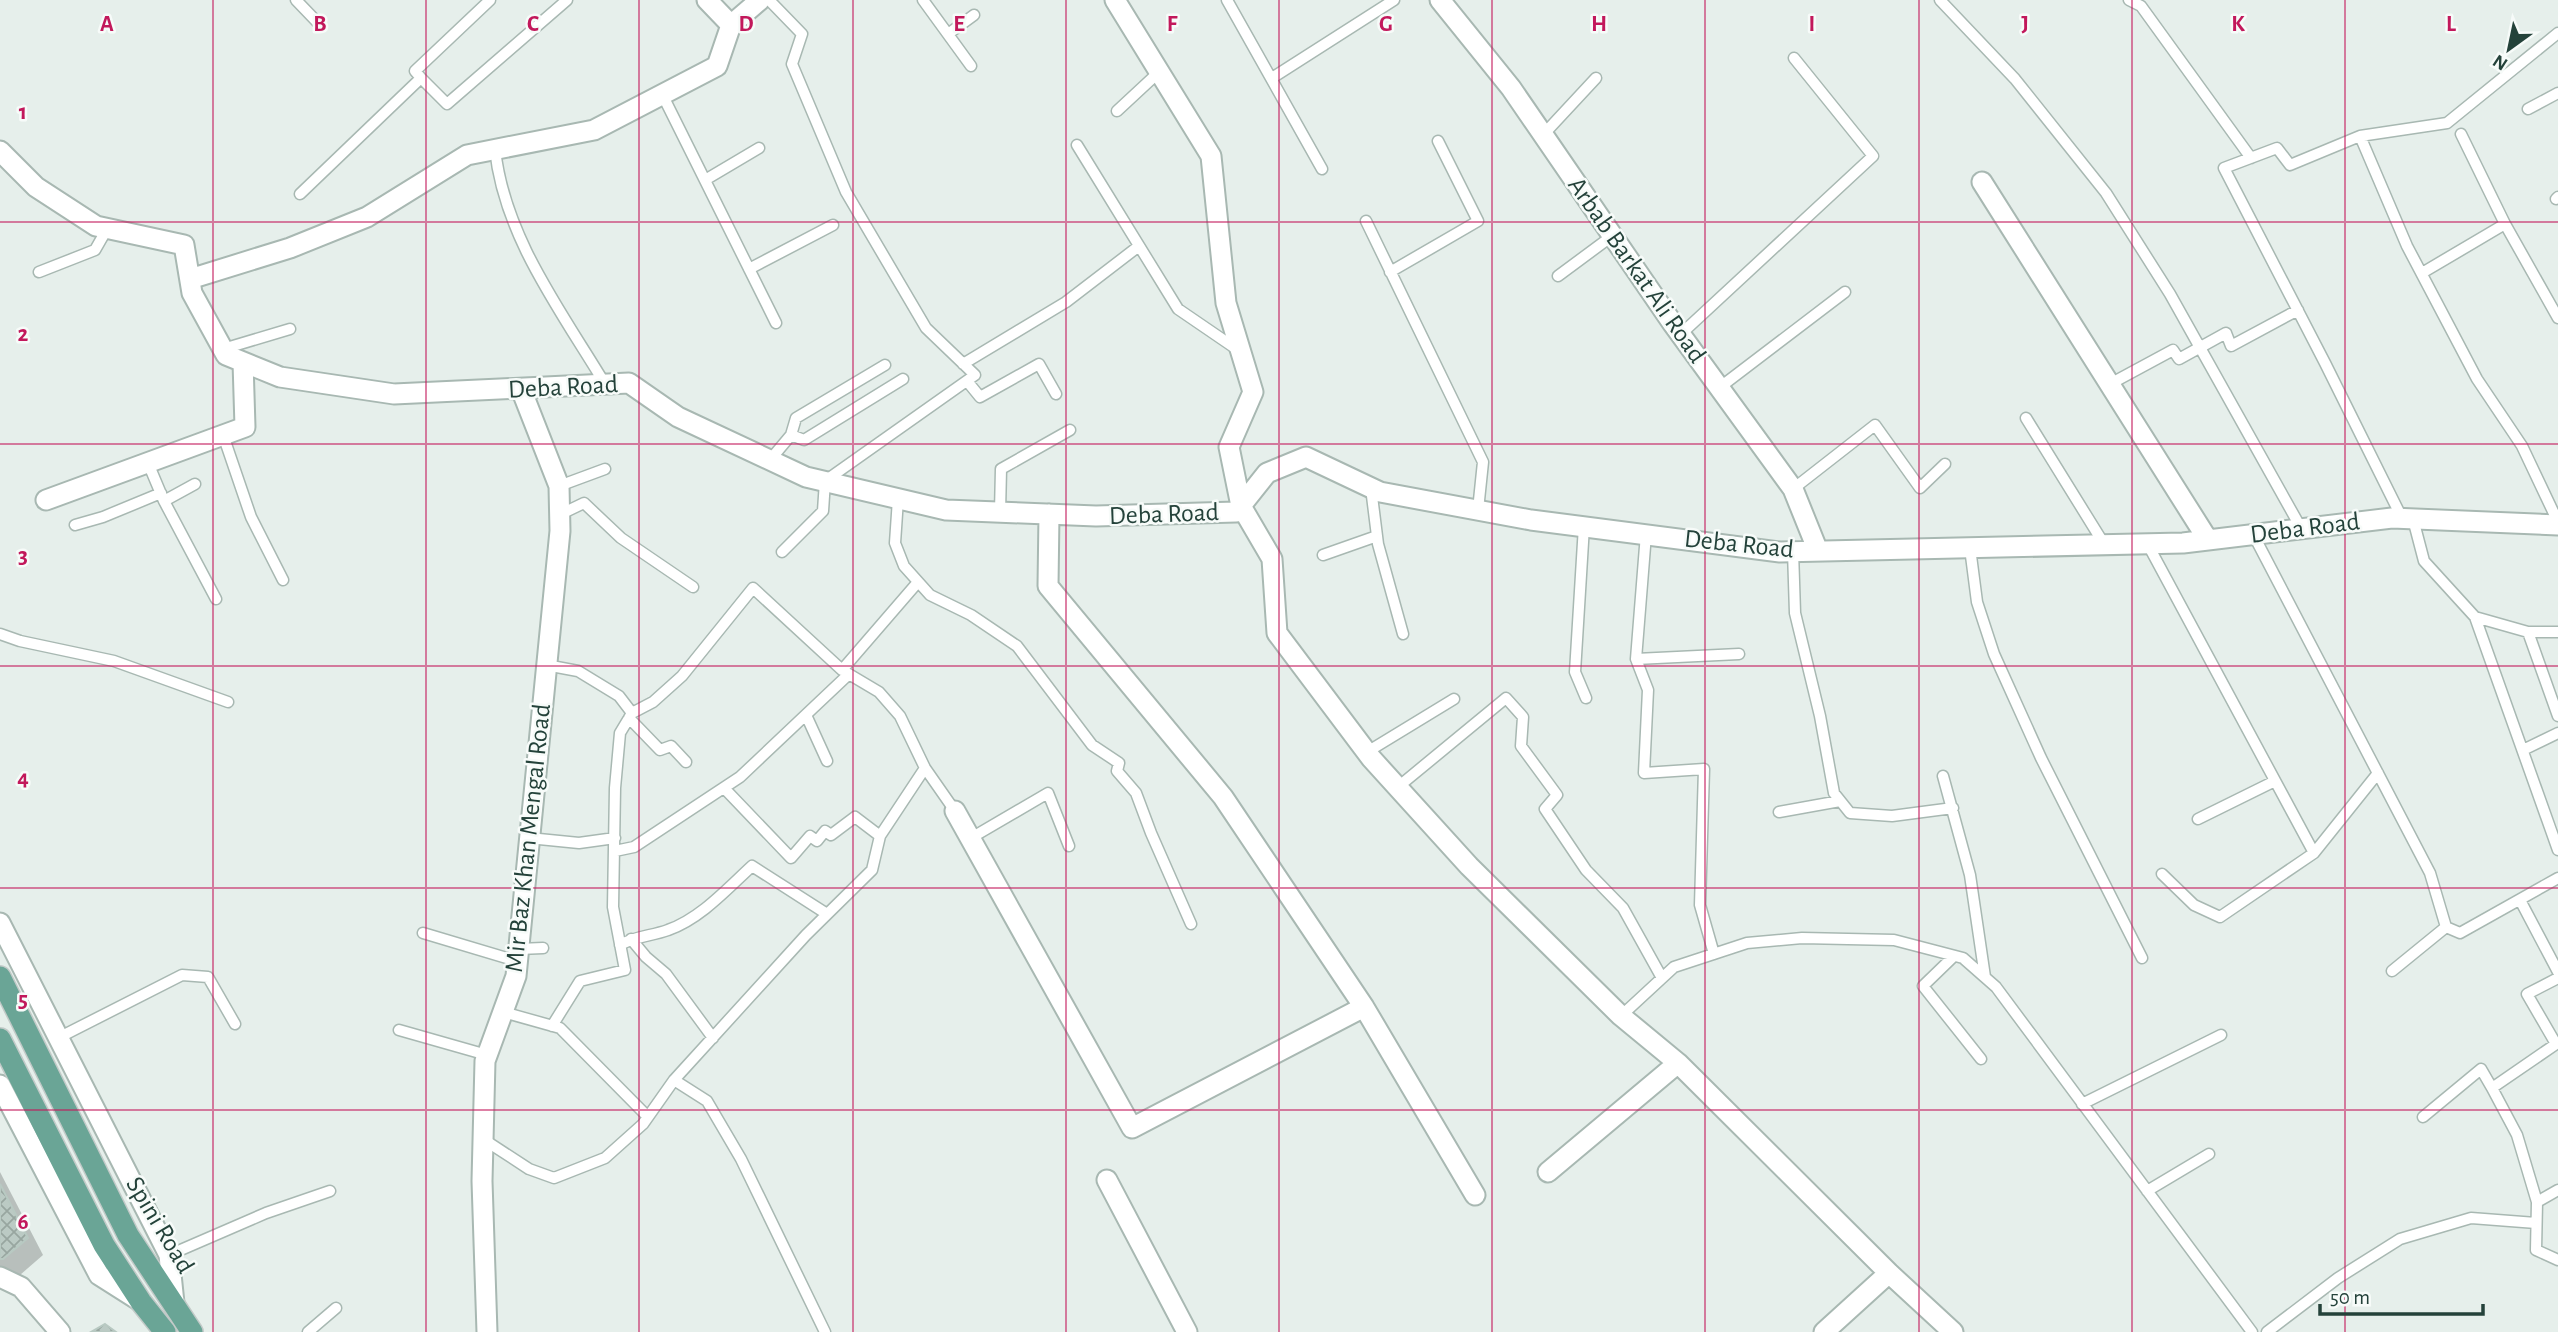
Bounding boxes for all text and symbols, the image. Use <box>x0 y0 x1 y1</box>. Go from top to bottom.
text: A <box>100 13 114 36</box>
text: B <box>313 13 327 36</box>
text: C <box>527 13 539 36</box>
text: D <box>738 13 754 36</box>
text: E <box>953 13 965 36</box>
text: F <box>1167 13 1178 36</box>
text: G <box>1379 13 1393 36</box>
text: H <box>1591 13 1607 36</box>
text: I <box>1809 13 1815 36</box>
text: J <box>2021 13 2029 36</box>
text: K <box>2231 13 2245 36</box>
text: L <box>2446 13 2456 36</box>
north arrow <box>2474 14 2544 84</box>
text: N <box>2490 50 2511 74</box>
text: 1 <box>19 101 27 124</box>
street label: Arbab Barkat Ali Road <box>1563 172 1711 368</box>
text: 2 <box>18 323 29 346</box>
street label: Deba Road <box>507 371 619 403</box>
street label: Deba Road <box>1108 499 1220 529</box>
street label: Deba Road <box>2249 508 2361 548</box>
street label: Deba Road <box>1683 525 1795 563</box>
text: 3 <box>18 545 28 568</box>
street label: Mir Baz Khan Mengal Road <box>501 702 555 974</box>
text: 4 <box>17 767 29 790</box>
text: 5 <box>18 989 28 1012</box>
street label: Spini Road <box>121 1172 199 1278</box>
text: 6 <box>17 1211 29 1234</box>
scale bar <box>2320 1272 2483 1316</box>
text: 50 m <box>2330 1287 2370 1308</box>

